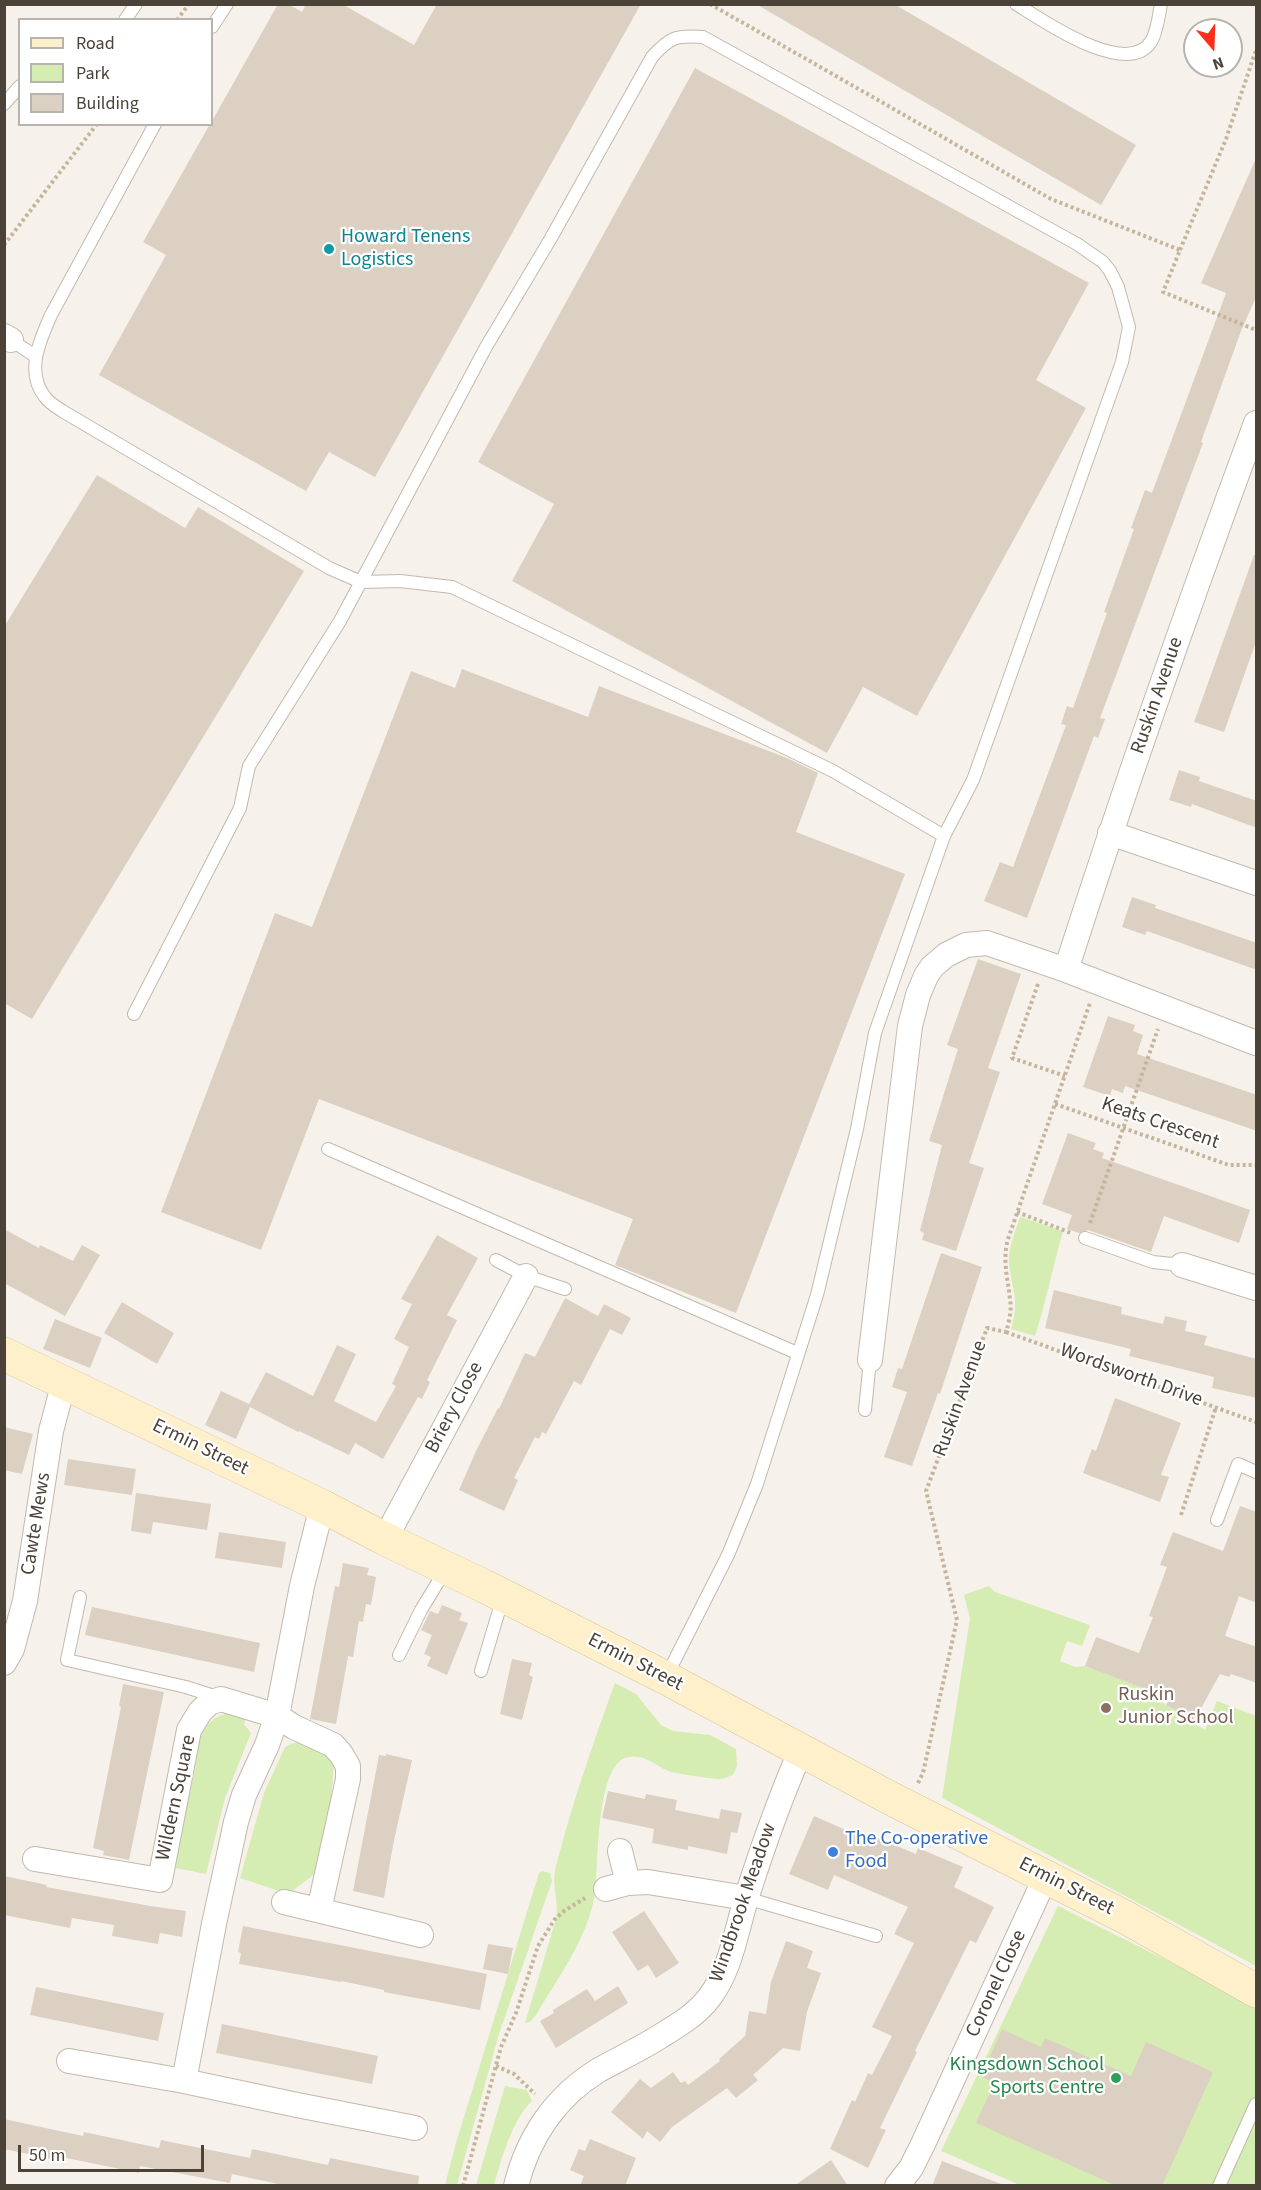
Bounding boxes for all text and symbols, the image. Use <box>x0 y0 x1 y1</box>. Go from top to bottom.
legend <box>18 18 213 126</box>
north arrow <box>1183 18 1243 78</box>
text: Road <box>76 31 115 56</box>
text: N <box>1210 51 1227 75</box>
text: Park <box>76 61 110 86</box>
text: Building <box>76 91 139 116</box>
place label: Howard Tenens Logistics <box>341 226 470 273</box>
marker: Howard Tenens Logistics <box>322 242 336 256</box>
street label: Ruskin Avenue <box>1127 634 1189 758</box>
street label: Keats Crescent <box>1098 1093 1222 1155</box>
street label: Ruskin Avenue <box>929 1338 993 1460</box>
street label: Wordsworth Drive <box>1056 1339 1206 1413</box>
street label: Briery Close <box>421 1358 489 1458</box>
street label: Ermin Street <box>148 1414 252 1482</box>
street label: Cawte Mews <box>17 1471 57 1577</box>
street label: Ermin Street <box>583 1629 687 1697</box>
place label: Ruskin Junior School <box>1118 1684 1234 1731</box>
marker: Ruskin Junior School <box>1099 1701 1113 1715</box>
street label: Wildern Square <box>152 1733 202 1863</box>
street label: Windbrook Meadow <box>706 1820 782 1986</box>
place label: The Co-operative Food <box>845 1828 988 1875</box>
marker: The Co-operative Food <box>826 1845 840 1859</box>
street label: Ermin Street <box>1014 1853 1118 1921</box>
street label: Coronel Close <box>962 1927 1032 2041</box>
place label: Kingsdown School Sports Centre <box>949 2054 1104 2101</box>
marker: Kingsdown School Sports Centre <box>1109 2071 1123 2085</box>
scale bar <box>21 2133 207 2171</box>
text: 50 m <box>29 2143 65 2168</box>

